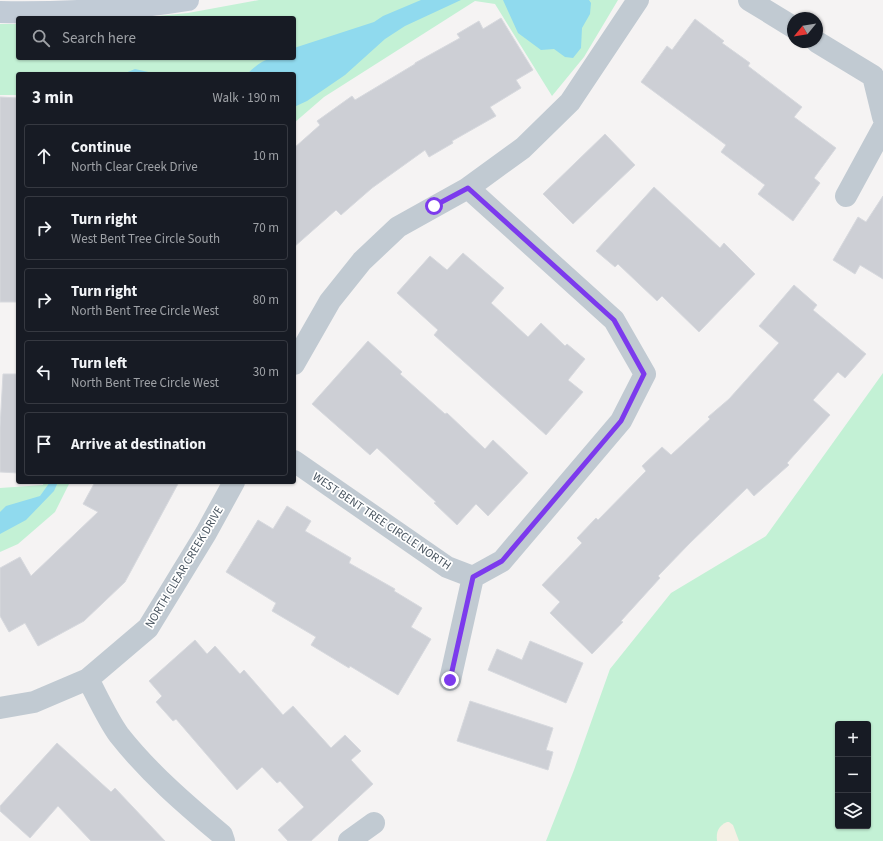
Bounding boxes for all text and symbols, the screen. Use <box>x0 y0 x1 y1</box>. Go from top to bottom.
north arrow <box>787 12 823 48</box>
search box <box>16 16 296 60</box>
icon: search <box>30 27 52 49</box>
text: Search here <box>62 28 136 49</box>
text: 3 min <box>32 86 73 110</box>
text: Walk · 190 m <box>212 89 280 107</box>
text: Continue <box>71 137 131 158</box>
icon: ahead <box>33 145 55 167</box>
text: 10 m <box>253 147 279 165</box>
text: North Clear Creek Drive <box>71 158 198 176</box>
route start <box>425 197 443 215</box>
text: Turn right <box>71 209 137 230</box>
icon: right <box>33 217 55 239</box>
text: 70 m <box>253 219 279 237</box>
text: West Bent Tree Circle South <box>71 230 220 248</box>
text: Turn right <box>71 281 137 302</box>
icon: right <box>33 289 55 311</box>
text: 80 m <box>253 291 279 309</box>
text: North Bent Tree Circle West <box>71 302 219 320</box>
text: Turn left <box>71 353 127 374</box>
icon: left <box>33 361 55 383</box>
text: 30 m <box>253 363 279 381</box>
text: North Bent Tree Circle West <box>71 374 219 392</box>
icon: arrive <box>33 433 55 455</box>
text: Arrive at destination <box>71 434 206 455</box>
street label: WEST BENT TREE CIRCLE NORTH <box>309 469 454 574</box>
street label: NORTH CLEAR CREEK DRIVE <box>141 503 228 631</box>
route end <box>441 671 459 689</box>
map controls <box>835 721 871 829</box>
button: + <box>835 721 871 757</box>
button: − <box>835 757 871 793</box>
button: layers <box>835 793 871 829</box>

